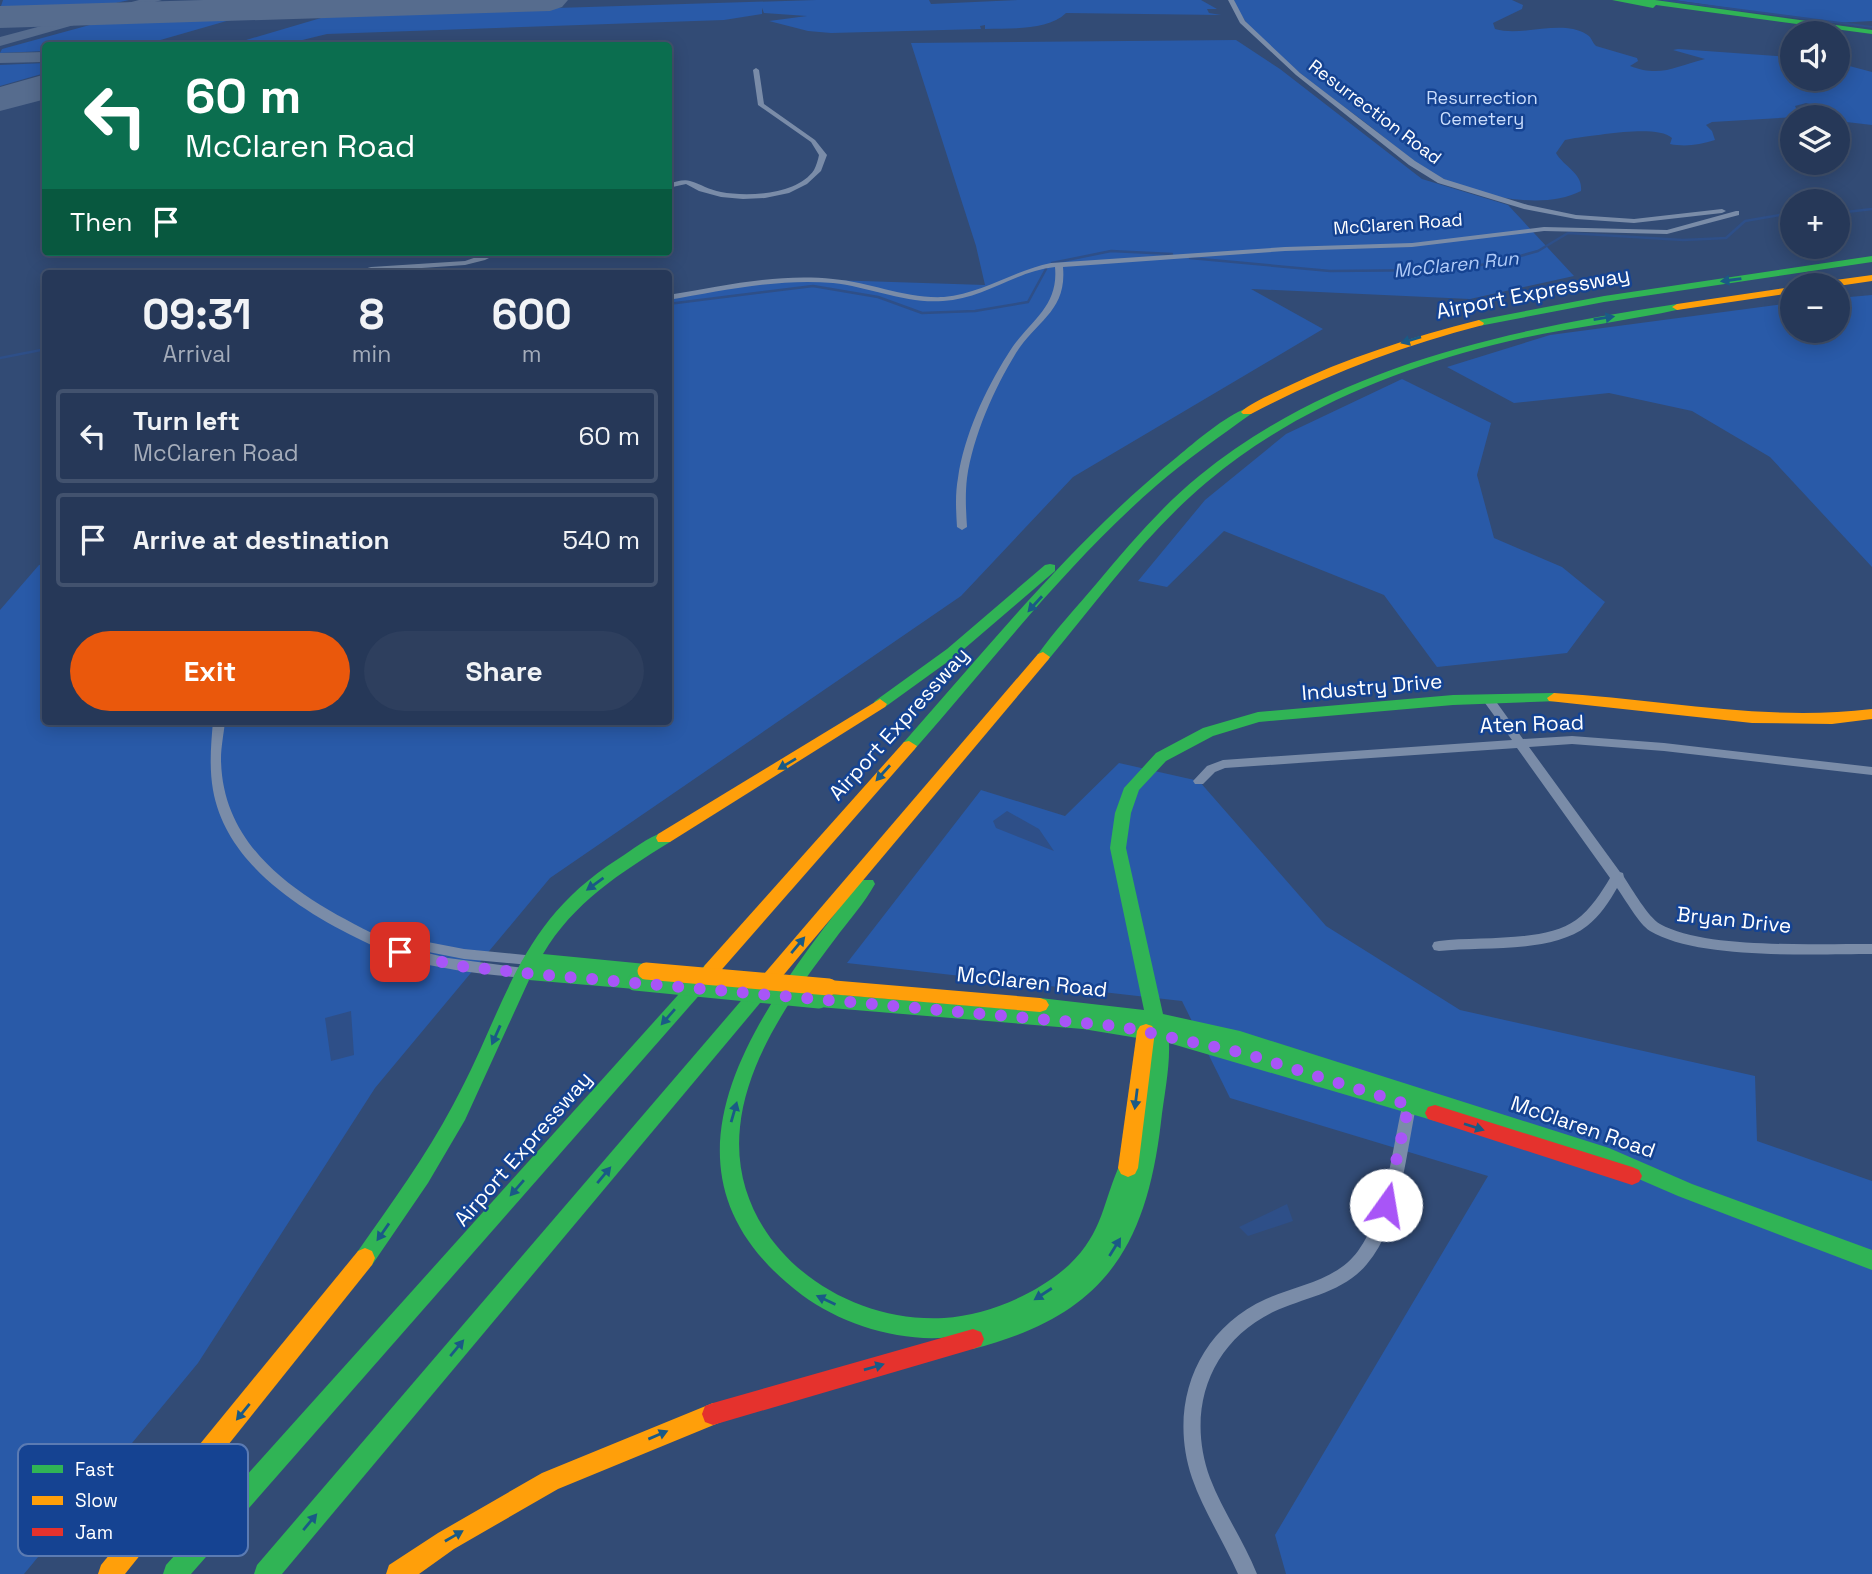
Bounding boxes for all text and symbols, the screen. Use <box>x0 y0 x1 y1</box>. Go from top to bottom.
map controls <box>1780 21 1850 343</box>
button: sound <box>1780 21 1850 91</box>
street label: Resurrection Road <box>1304 54 1446 169</box>
text: 60 m <box>185 65 301 127</box>
icon: left <box>70 70 161 161</box>
park label: Resurrection Cemetery <box>1426 86 1538 130</box>
button: layers <box>1780 105 1850 175</box>
text: McClaren Road <box>185 126 415 166</box>
button: + <box>1780 189 1850 259</box>
icon: arrive <box>147 203 185 241</box>
text: Then <box>70 205 133 239</box>
street label: McClaren Road <box>1333 208 1463 239</box>
water label: McClaren Run <box>1392 245 1520 283</box>
street label: Airport Expressway <box>1434 260 1632 325</box>
button: − <box>1780 273 1850 343</box>
one-way arrow <box>1720 275 1742 286</box>
text: 09:31 <box>142 288 252 341</box>
text: 8 <box>359 288 384 341</box>
text: 600 <box>491 288 572 341</box>
one-way arrow <box>1593 312 1615 323</box>
one-way arrow <box>1401 335 1422 345</box>
text: Arrival <box>163 339 231 369</box>
text: min <box>352 339 391 369</box>
text: m <box>522 339 542 369</box>
text: Turn left <box>133 404 240 438</box>
icon: left <box>74 417 112 455</box>
text: 60 m <box>578 419 640 453</box>
text: McClaren Road <box>133 438 299 468</box>
icon: arrive <box>74 521 112 559</box>
text: Arrive at destination <box>133 523 390 557</box>
text: 540 m <box>562 523 640 557</box>
one-way arrow <box>1028 595 1044 612</box>
button: Exit <box>70 631 350 711</box>
button: Share <box>364 631 644 711</box>
street label: Airport Expressway <box>823 642 975 806</box>
street label: Industry Drive <box>1300 667 1444 706</box>
street label: Aten Road <box>1479 708 1585 739</box>
one-way arrow <box>778 757 797 770</box>
one-way arrow <box>876 764 892 781</box>
one-way arrow <box>586 877 604 892</box>
street label: Bryan Drive <box>1675 900 1793 939</box>
pin <box>370 922 430 982</box>
icon: arrive <box>381 933 419 971</box>
one-way arrow <box>790 936 806 954</box>
street label: McClaren Road <box>955 960 1109 1003</box>
one-way arrow <box>660 1008 676 1026</box>
one-way arrow <box>490 1025 501 1045</box>
street label: Airport Expressway <box>448 1066 597 1232</box>
one-way arrow <box>1131 1088 1142 1110</box>
street label: McClaren Road <box>1507 1089 1659 1164</box>
one-way arrow <box>730 1102 740 1123</box>
one-way arrow <box>1463 1122 1484 1133</box>
one-way arrow <box>596 1166 611 1183</box>
position arrow <box>1349 1168 1423 1242</box>
one-way arrow <box>510 1179 525 1196</box>
one-way arrow <box>376 1223 390 1241</box>
one-way arrow <box>1109 1237 1122 1256</box>
one-way arrow <box>1033 1287 1052 1300</box>
one-way arrow <box>816 1294 836 1306</box>
one-way arrow <box>449 1340 464 1357</box>
one-way arrow <box>864 1361 885 1371</box>
one-way arrow <box>236 1403 251 1420</box>
one-way arrow <box>647 1429 668 1440</box>
legend <box>18 1444 248 1556</box>
text: Fast <box>75 1457 115 1482</box>
text: Slow <box>75 1488 118 1513</box>
one-way arrow <box>302 1513 318 1531</box>
text: Jam <box>75 1520 113 1545</box>
one-way arrow <box>445 1530 464 1542</box>

